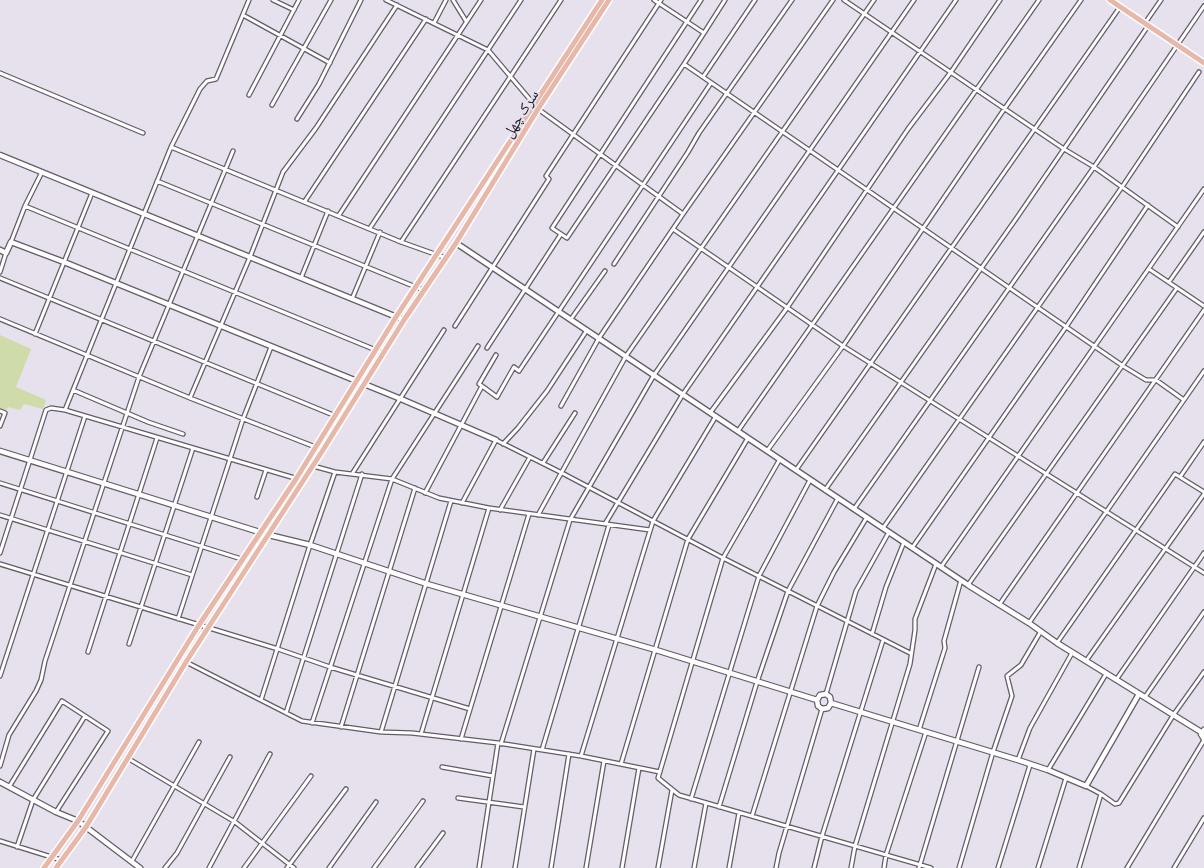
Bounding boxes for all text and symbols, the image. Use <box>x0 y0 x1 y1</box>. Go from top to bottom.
street label: سرک چهل <box>499 87 543 141</box>

